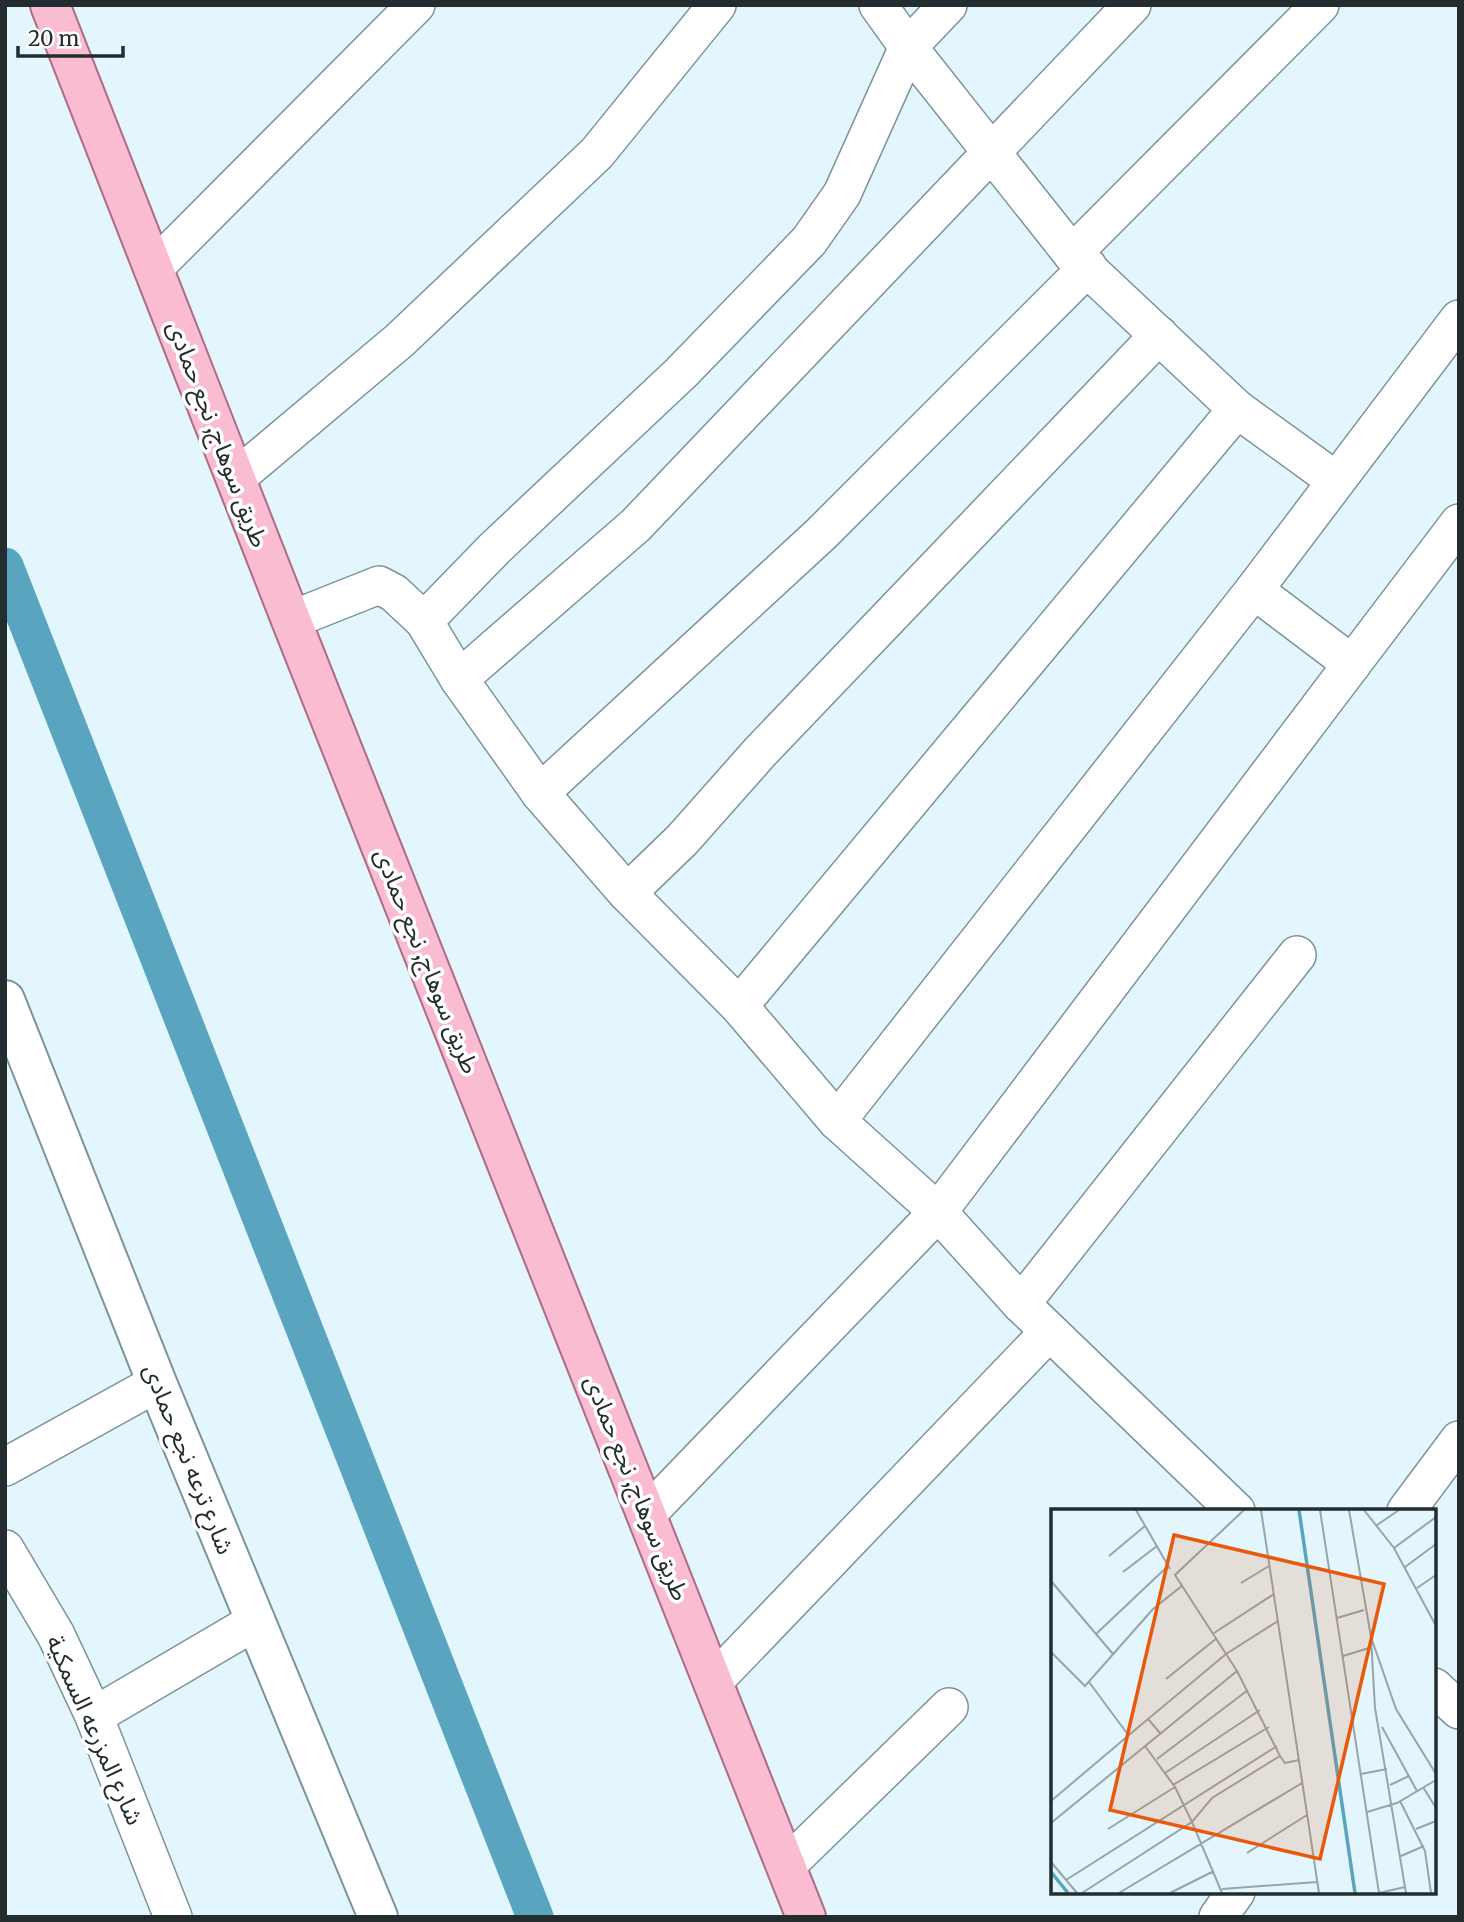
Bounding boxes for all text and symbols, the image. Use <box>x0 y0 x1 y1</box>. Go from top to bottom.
scale bar <box>18 14 122 58</box>
text: 20 m <box>28 25 80 52</box>
street label: طريق سوهاج, نجع حمادى <box>159 316 276 552</box>
street label: طريق سوهاج, نجع حمادى <box>366 844 486 1079</box>
street label: شارع ترعه نجع حمادى <box>135 1359 241 1560</box>
street label: طريق سوهاج, نجع حمادى <box>576 1371 696 1606</box>
inset map <box>1051 1509 1436 1894</box>
street label: شارع المزرعه السمكية <box>37 1630 151 1831</box>

